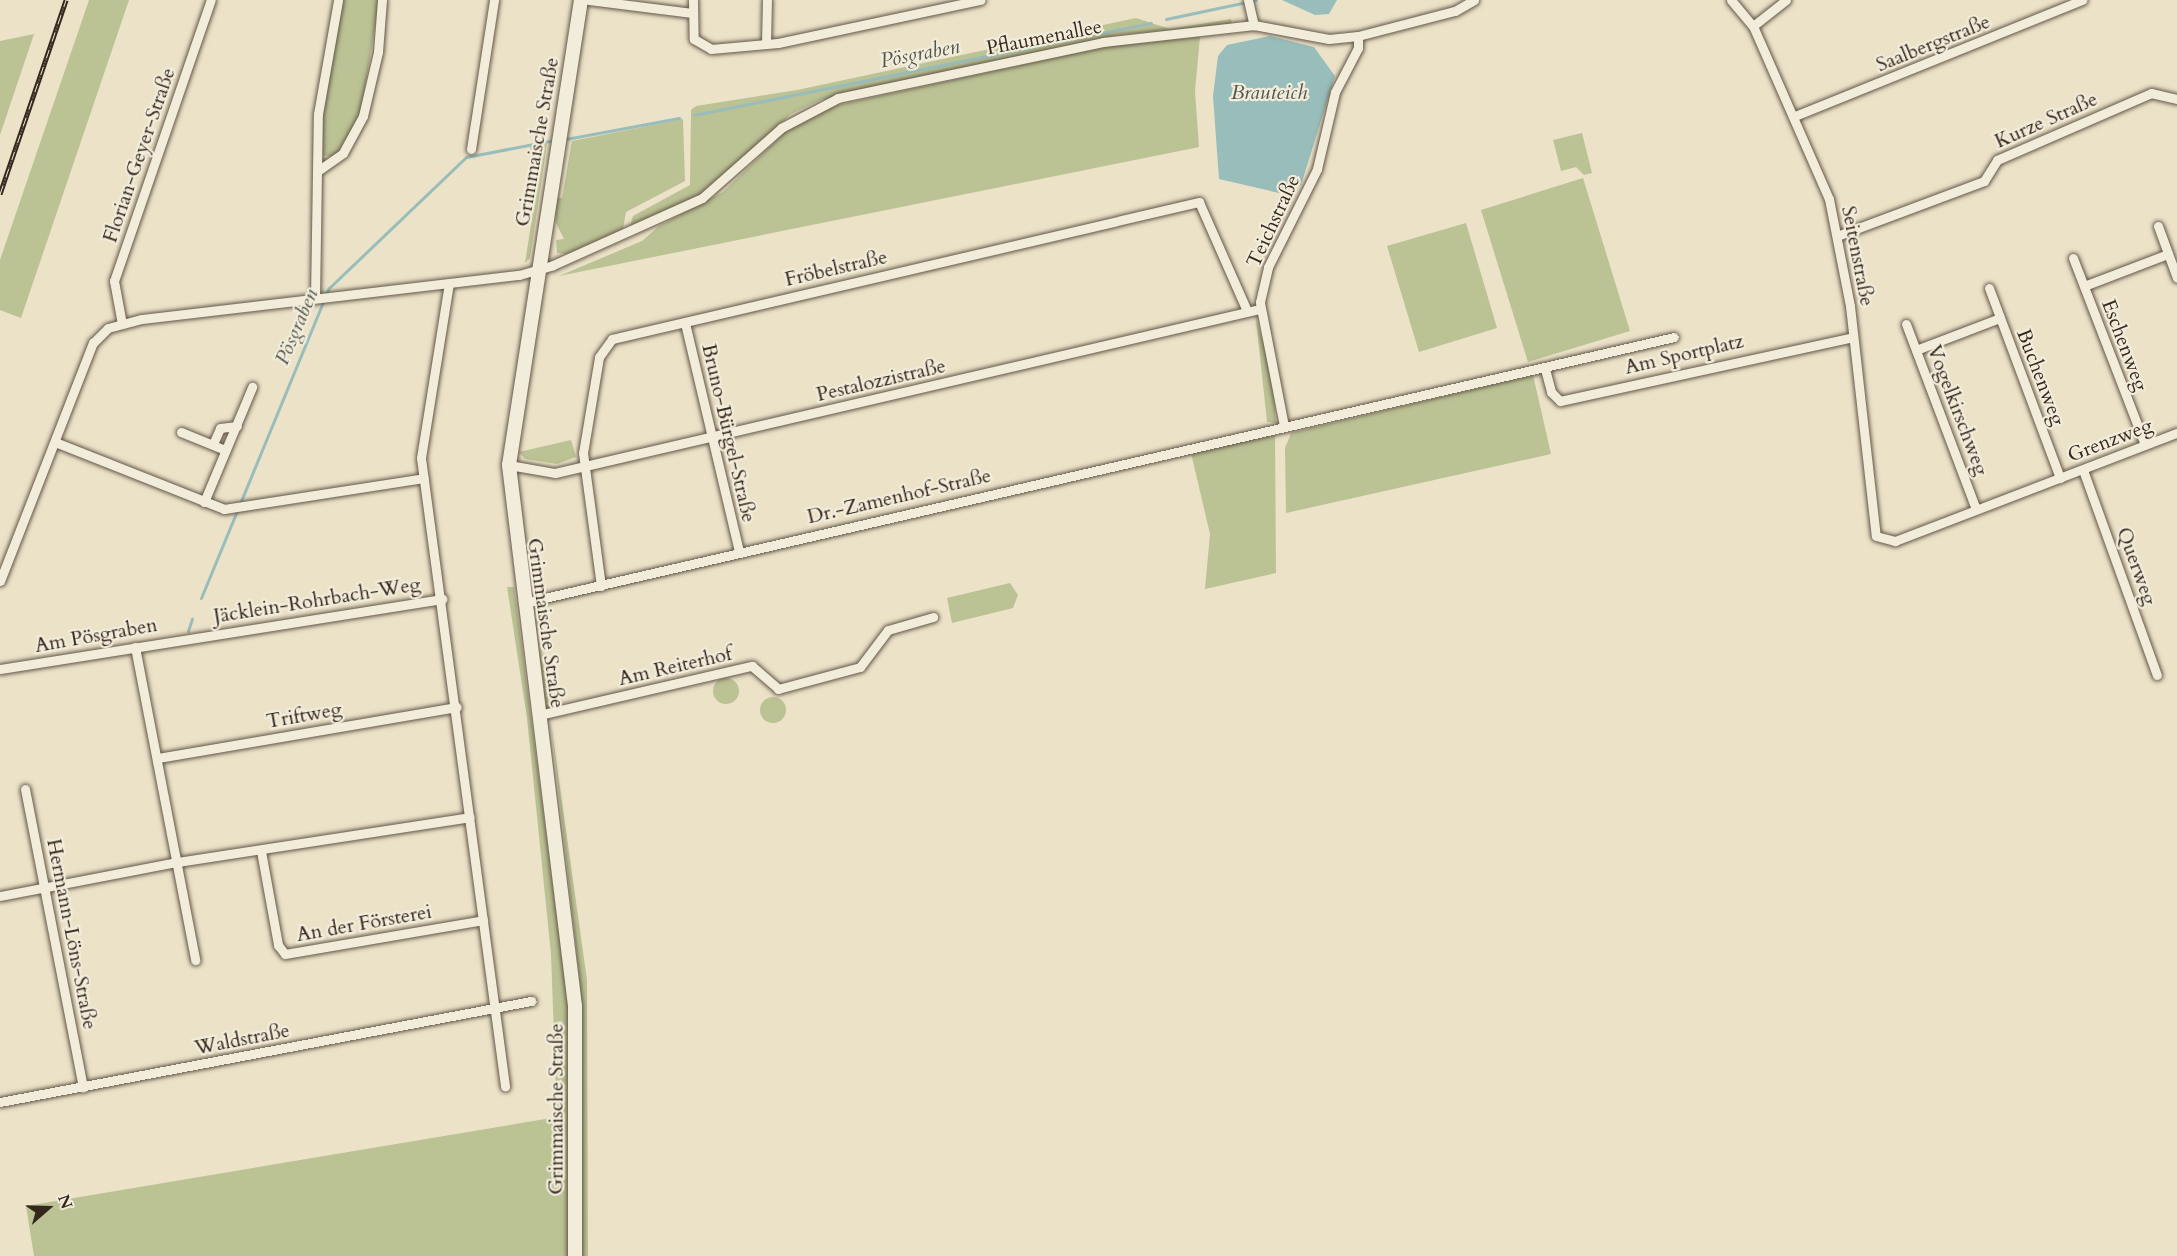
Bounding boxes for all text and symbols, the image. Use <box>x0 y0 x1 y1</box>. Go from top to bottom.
street label: Saalbergstraße <box>1873 9 1993 77</box>
street label: Pflaumenallee <box>984 14 1104 60</box>
water label: Pösgraben <box>878 34 962 74</box>
street label: Grimmaische Straße <box>510 56 564 228</box>
street label: Florian-Geyer-Straße <box>98 64 180 246</box>
water label: Brauteich <box>1231 80 1307 106</box>
street label: Kurze Straße <box>1991 87 2101 153</box>
street label: Teichstraße <box>1241 171 1305 271</box>
street label: Seitenstraße <box>1837 204 1879 308</box>
street label: Fröbelstraße <box>782 245 890 291</box>
water label: Pösgraben <box>270 285 324 369</box>
street label: Eschenweg <box>2097 296 2153 394</box>
street label: Buchenweg <box>2012 325 2070 429</box>
street label: Am Sportplatz <box>1622 329 1746 379</box>
street label: Bruno-Bürgel-Straße <box>697 341 761 525</box>
street label: Vogelkirschweg <box>1922 341 1994 479</box>
street label: Pestalozzistraße <box>814 353 948 407</box>
street label: Grenzweg <box>2064 413 2156 467</box>
street label: Dr.-Zamenhof-Straße <box>805 463 993 529</box>
street label: Querweg <box>2112 524 2162 608</box>
street label: Grimmaische Straße <box>522 536 570 710</box>
street label: Jäcklein-Rohrbach-Weg <box>212 572 422 628</box>
street label: Am Pösgraben <box>33 612 159 658</box>
street label: Am Reiterhof <box>616 641 734 691</box>
street label: Triftweg <box>264 697 344 733</box>
street label: Hermann-Löns-Straße <box>42 837 102 1031</box>
street label: An der Försterei <box>294 899 434 947</box>
street label: Waldstraße <box>192 1018 292 1060</box>
street label: Grimmaische Straße <box>544 1023 568 1195</box>
north arrow <box>18 1178 78 1238</box>
text: N <box>52 1192 78 1212</box>

